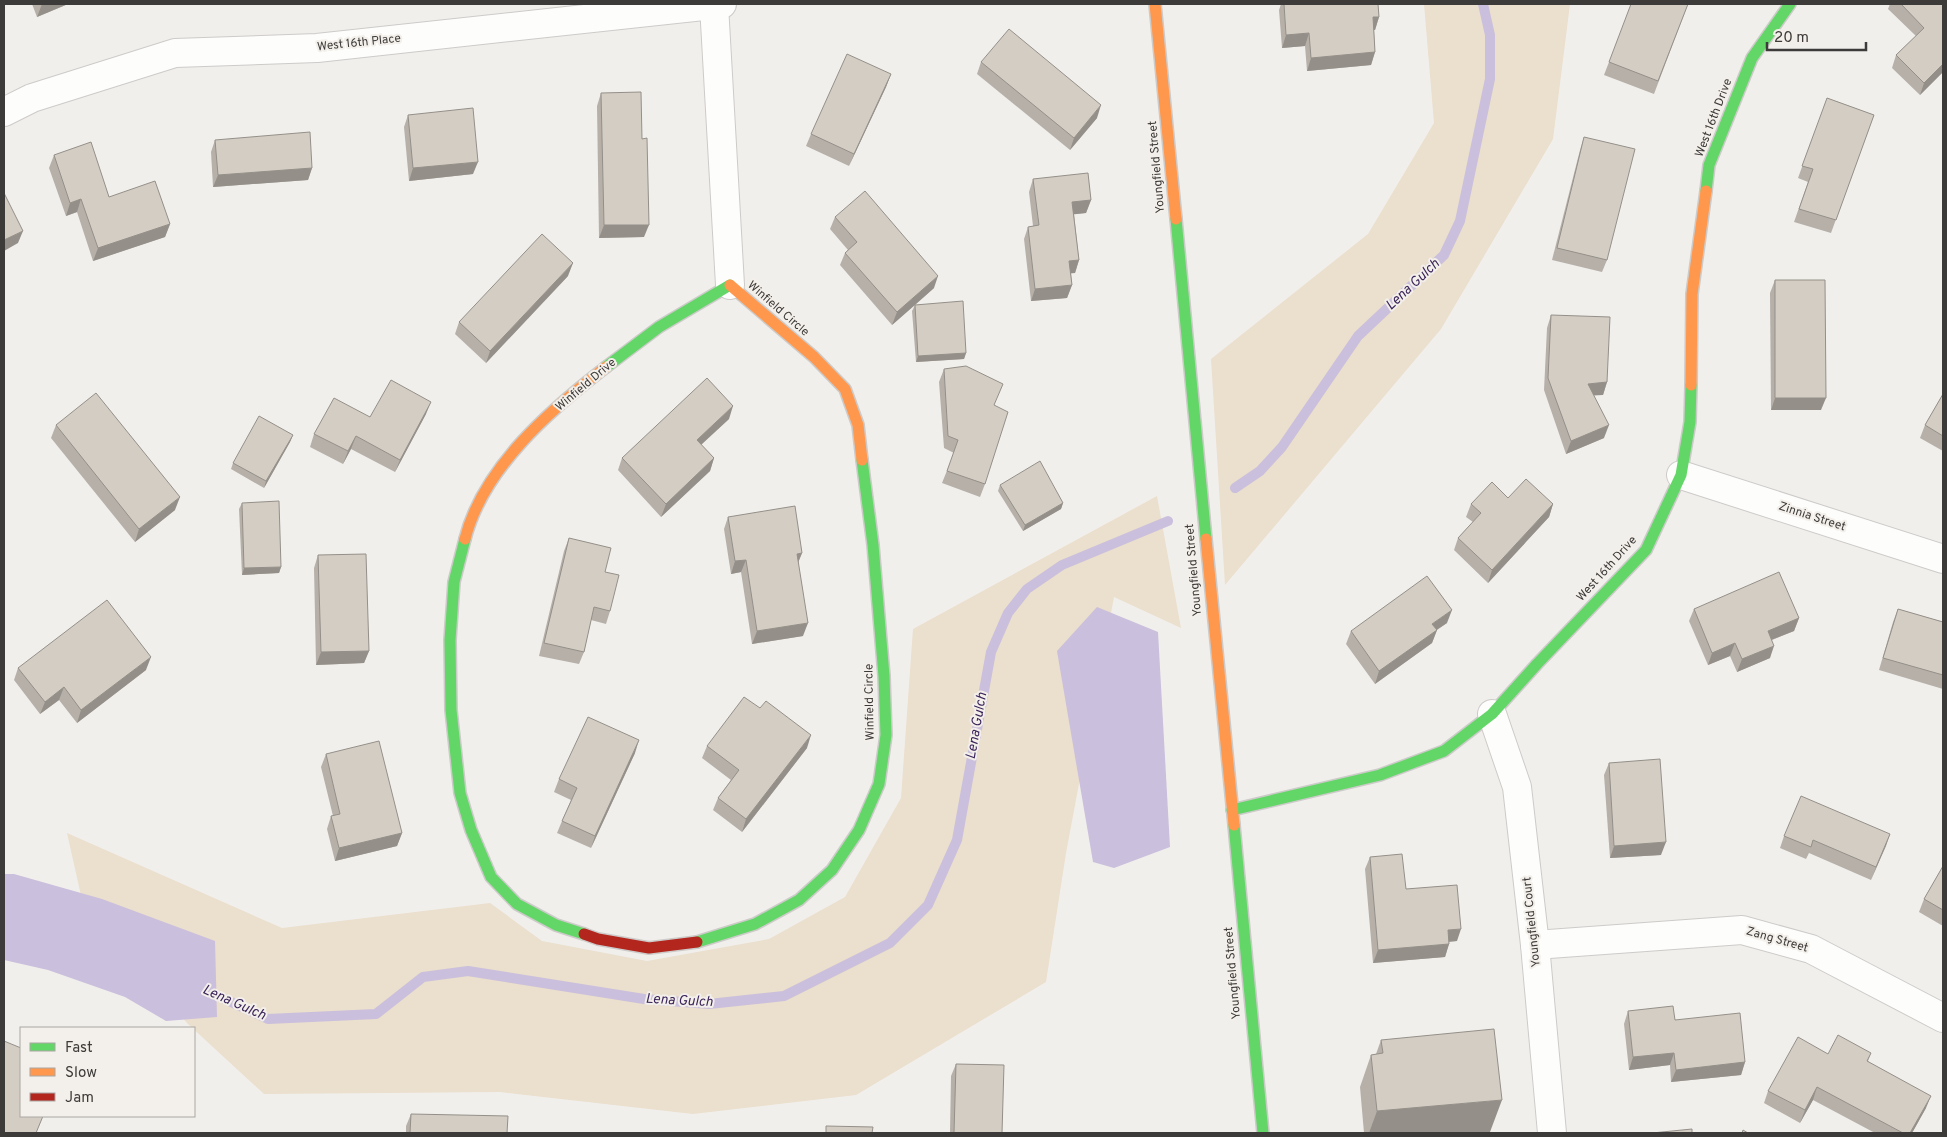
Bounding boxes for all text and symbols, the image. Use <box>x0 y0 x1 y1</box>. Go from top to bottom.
scale bar <box>1767 20 1866 52</box>
text: 20 m <box>1774 29 1809 48</box>
street label: West 16th Place <box>316 31 402 55</box>
street label: West 16th Drive <box>1692 76 1736 160</box>
street label: Youngfield Street <box>1145 120 1169 214</box>
water label: Lena Gulch <box>1383 256 1444 314</box>
street label: Winfield Circle <box>744 278 812 340</box>
street label: Winfield Drive <box>552 355 620 415</box>
street label: Zinnia Street <box>1776 499 1848 535</box>
street label: Youngfield Street <box>1182 523 1206 617</box>
street label: West 16th Drive <box>1573 533 1641 605</box>
street label: Winfield Circle <box>861 663 879 741</box>
water label: Lena Gulch <box>963 691 991 761</box>
street label: Youngfield Court <box>1519 876 1545 968</box>
street label: Zang Street <box>1744 924 1810 956</box>
street label: Youngfield Street <box>1221 926 1245 1020</box>
water label: Lena Gulch <box>200 982 269 1025</box>
water label: Lena Gulch <box>645 991 714 1011</box>
legend <box>20 1027 195 1117</box>
text: Fast <box>65 1039 93 1058</box>
text: Slow <box>65 1064 97 1083</box>
text: Jam <box>65 1089 94 1108</box>

